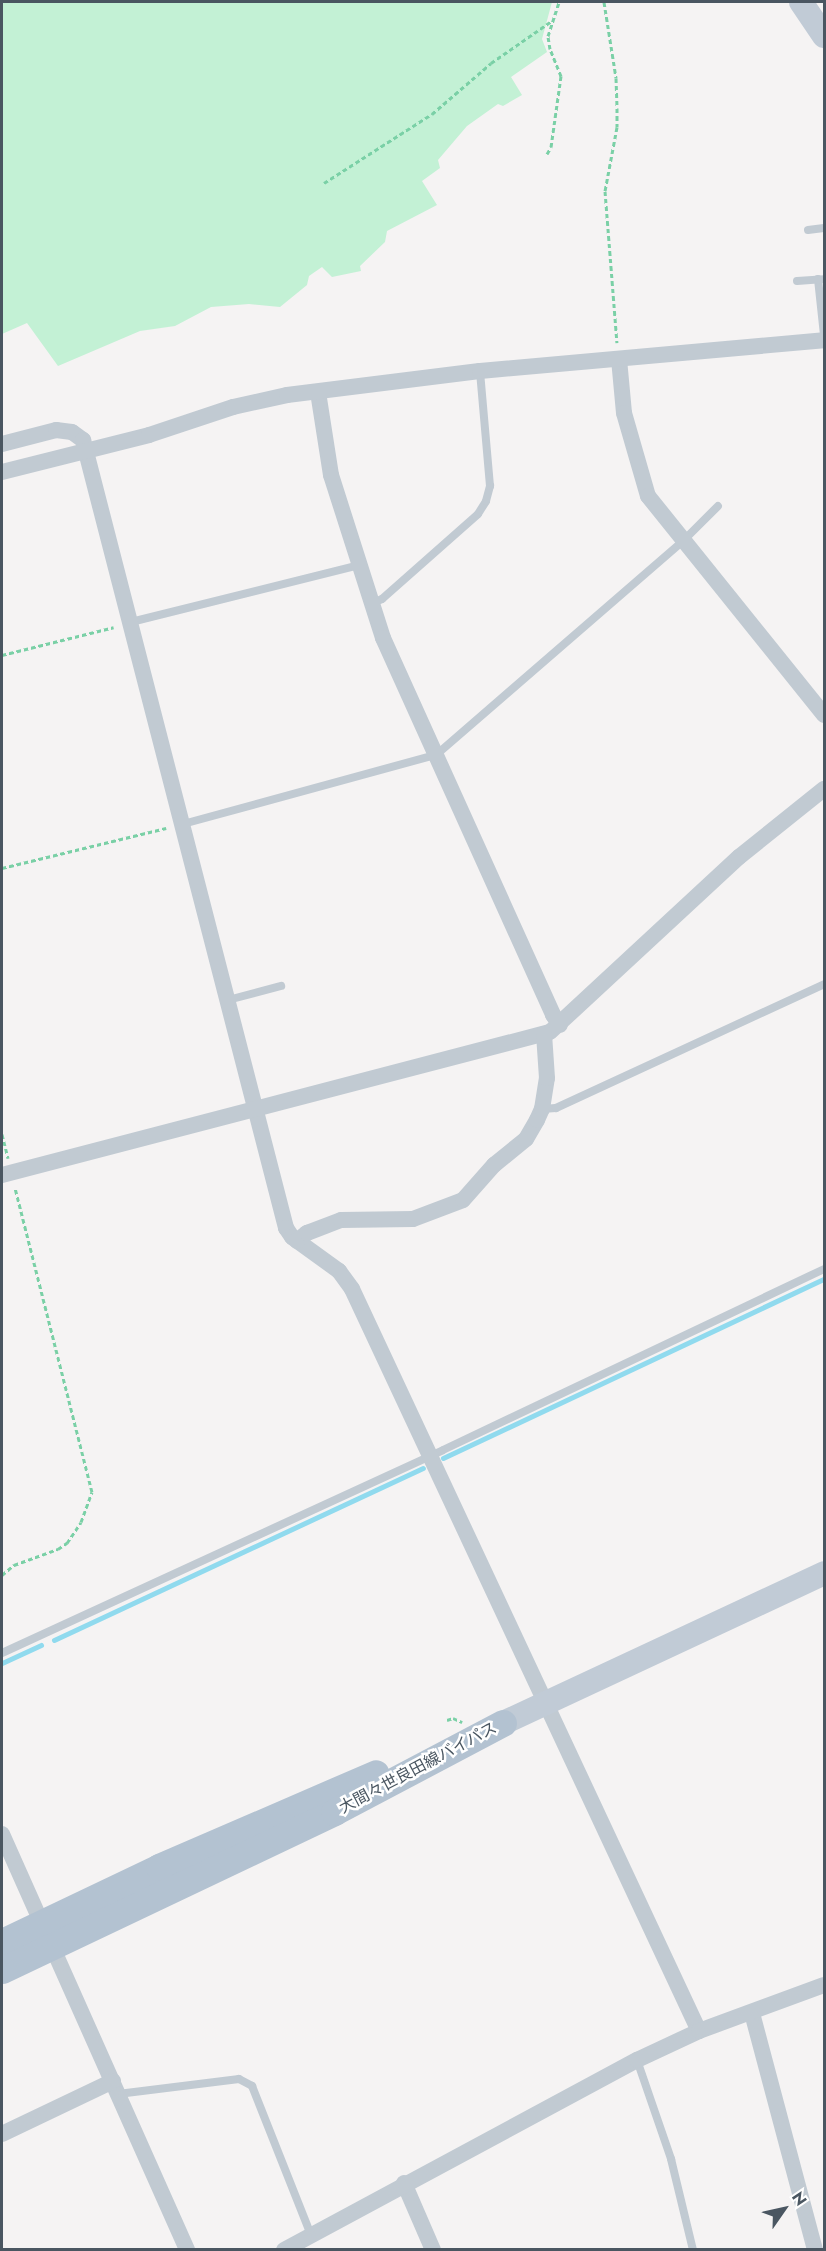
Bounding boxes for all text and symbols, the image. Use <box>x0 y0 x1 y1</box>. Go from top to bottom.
street label: 大間々世良田線バイパス <box>336 1718 500 1818</box>
north arrow <box>754 2179 814 2239</box>
text: N <box>786 2187 812 2210</box>

